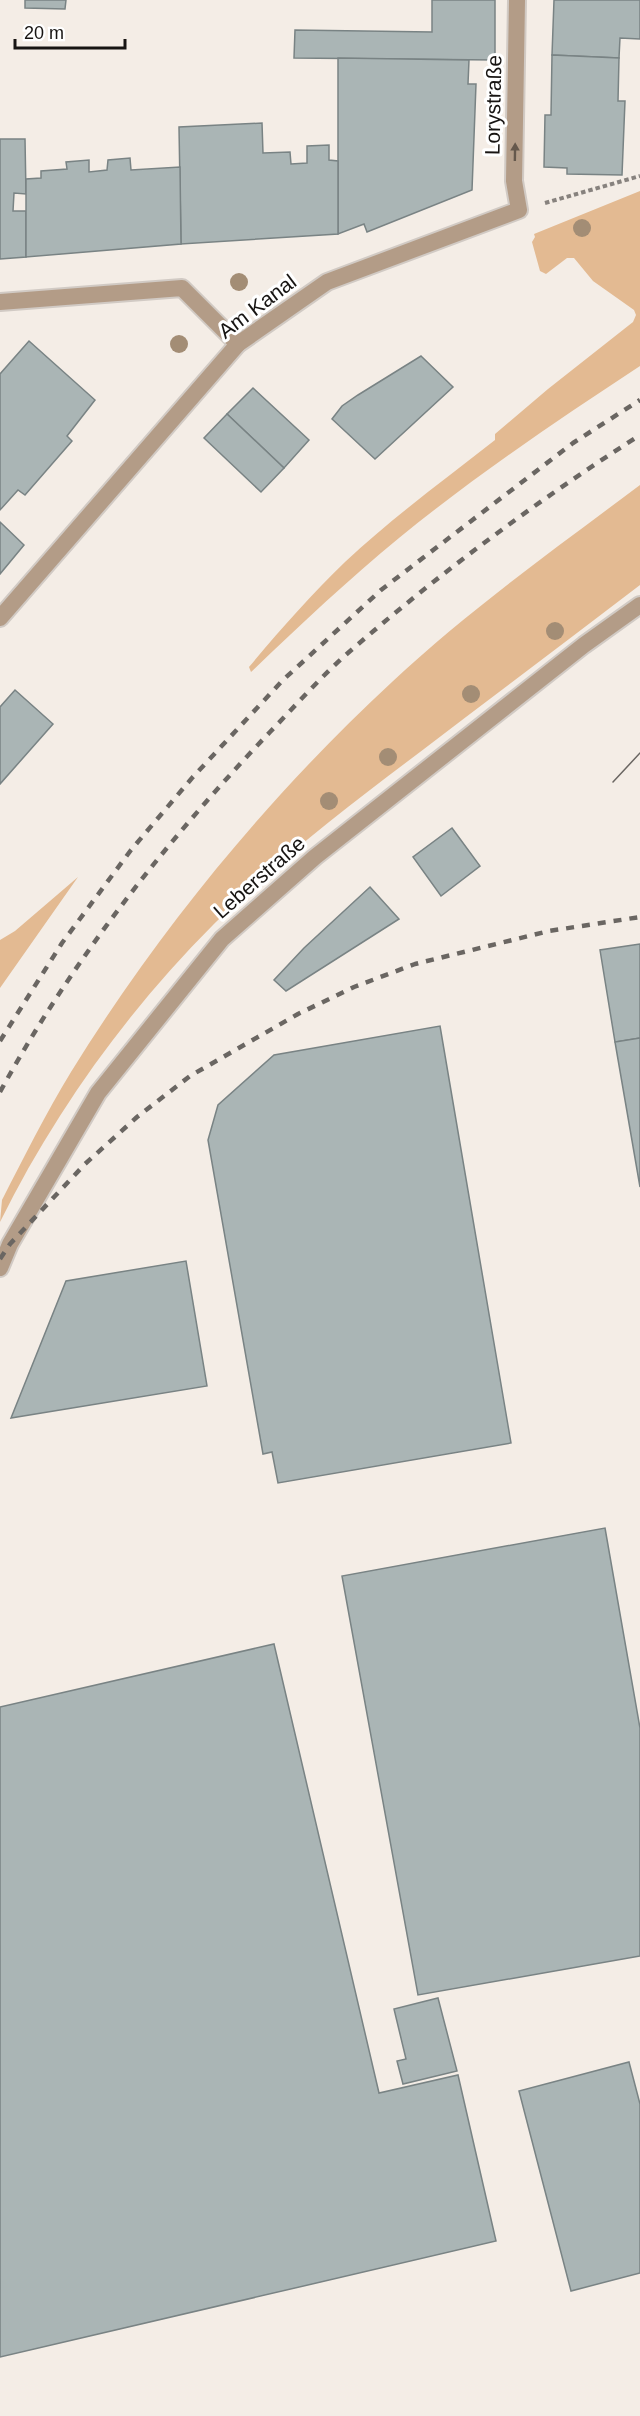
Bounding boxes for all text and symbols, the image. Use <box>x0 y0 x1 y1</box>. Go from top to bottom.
scale bar <box>15 12 124 50</box>
text: 20 m <box>24 23 64 43</box>
street label: Lorystraße <box>481 55 505 155</box>
one-way arrow <box>510 143 520 162</box>
street label: Am Kanal <box>214 269 300 343</box>
street label: Leberstraße <box>209 831 309 923</box>

